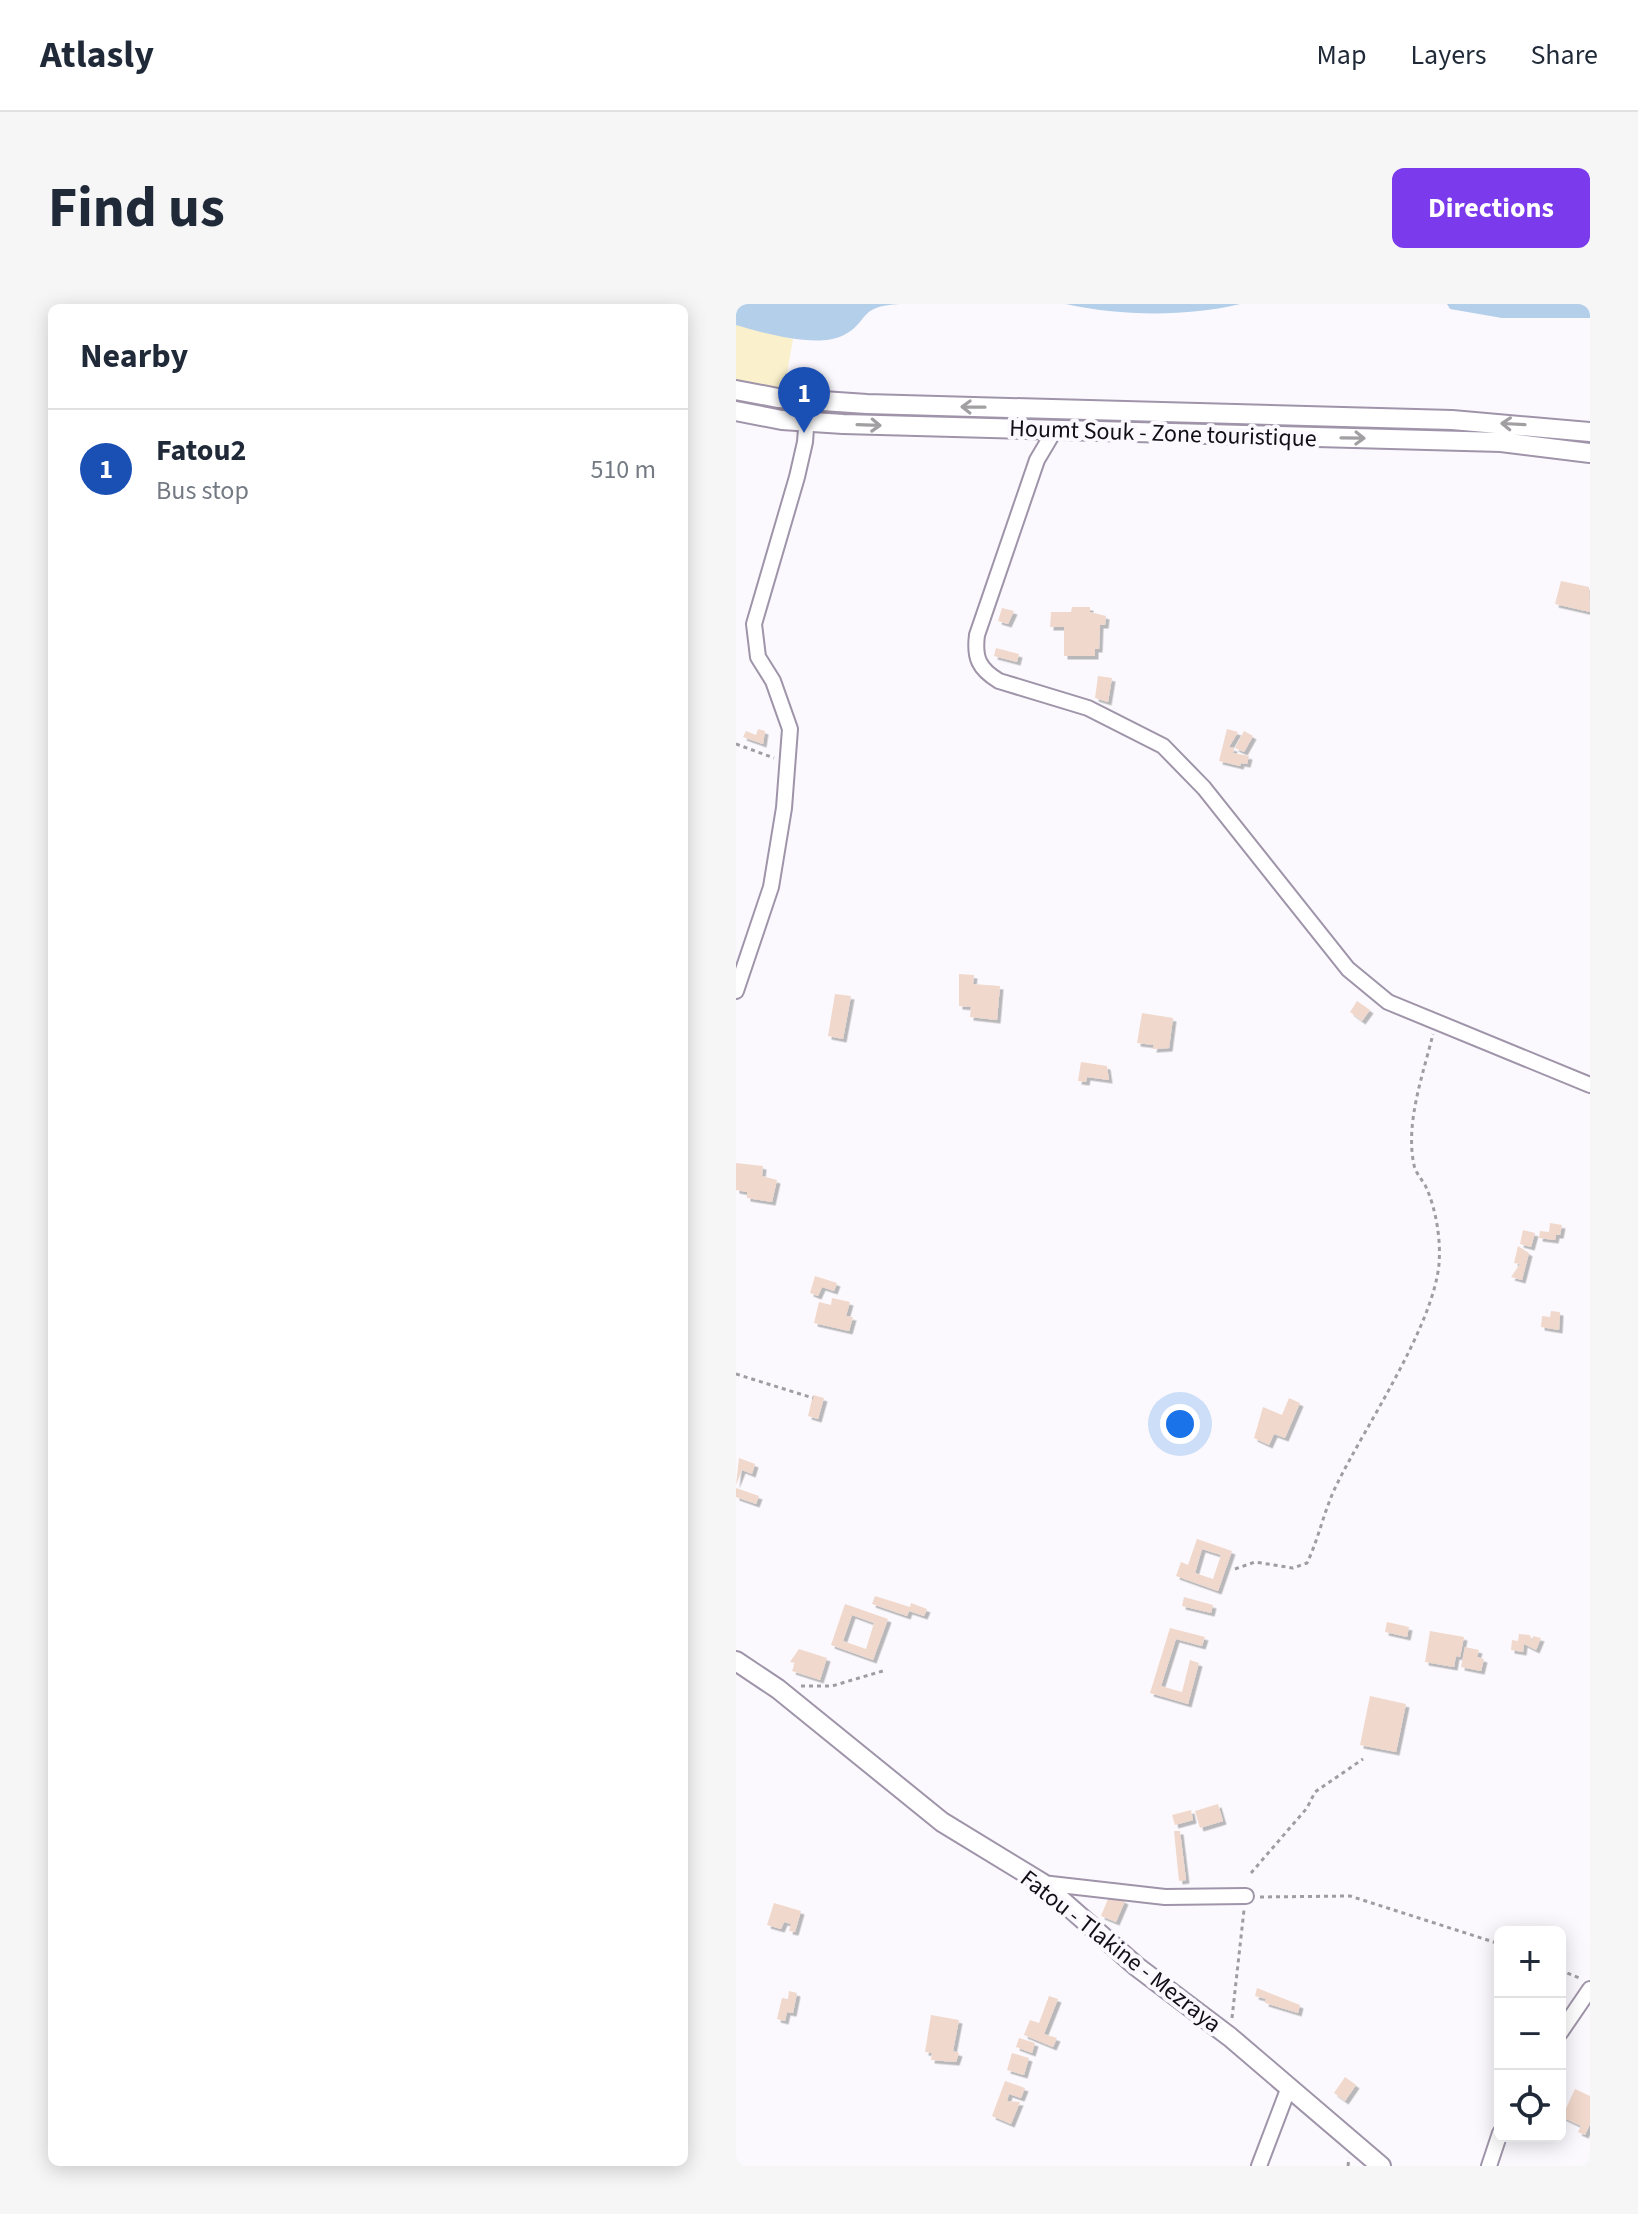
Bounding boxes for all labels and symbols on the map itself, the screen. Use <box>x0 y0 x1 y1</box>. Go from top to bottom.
pin: 1 <box>778 367 830 433</box>
one-way arrow <box>960 399 987 415</box>
street label: Houmt Souk - Zone touristique <box>1009 411 1317 456</box>
one-way arrow <box>1500 416 1526 431</box>
one-way arrow <box>855 417 882 432</box>
one-way arrow <box>1339 431 1366 446</box>
your location <box>1160 1404 1200 1444</box>
street label: Fatou - Tlakine - Mezraya <box>1013 1862 1229 2041</box>

